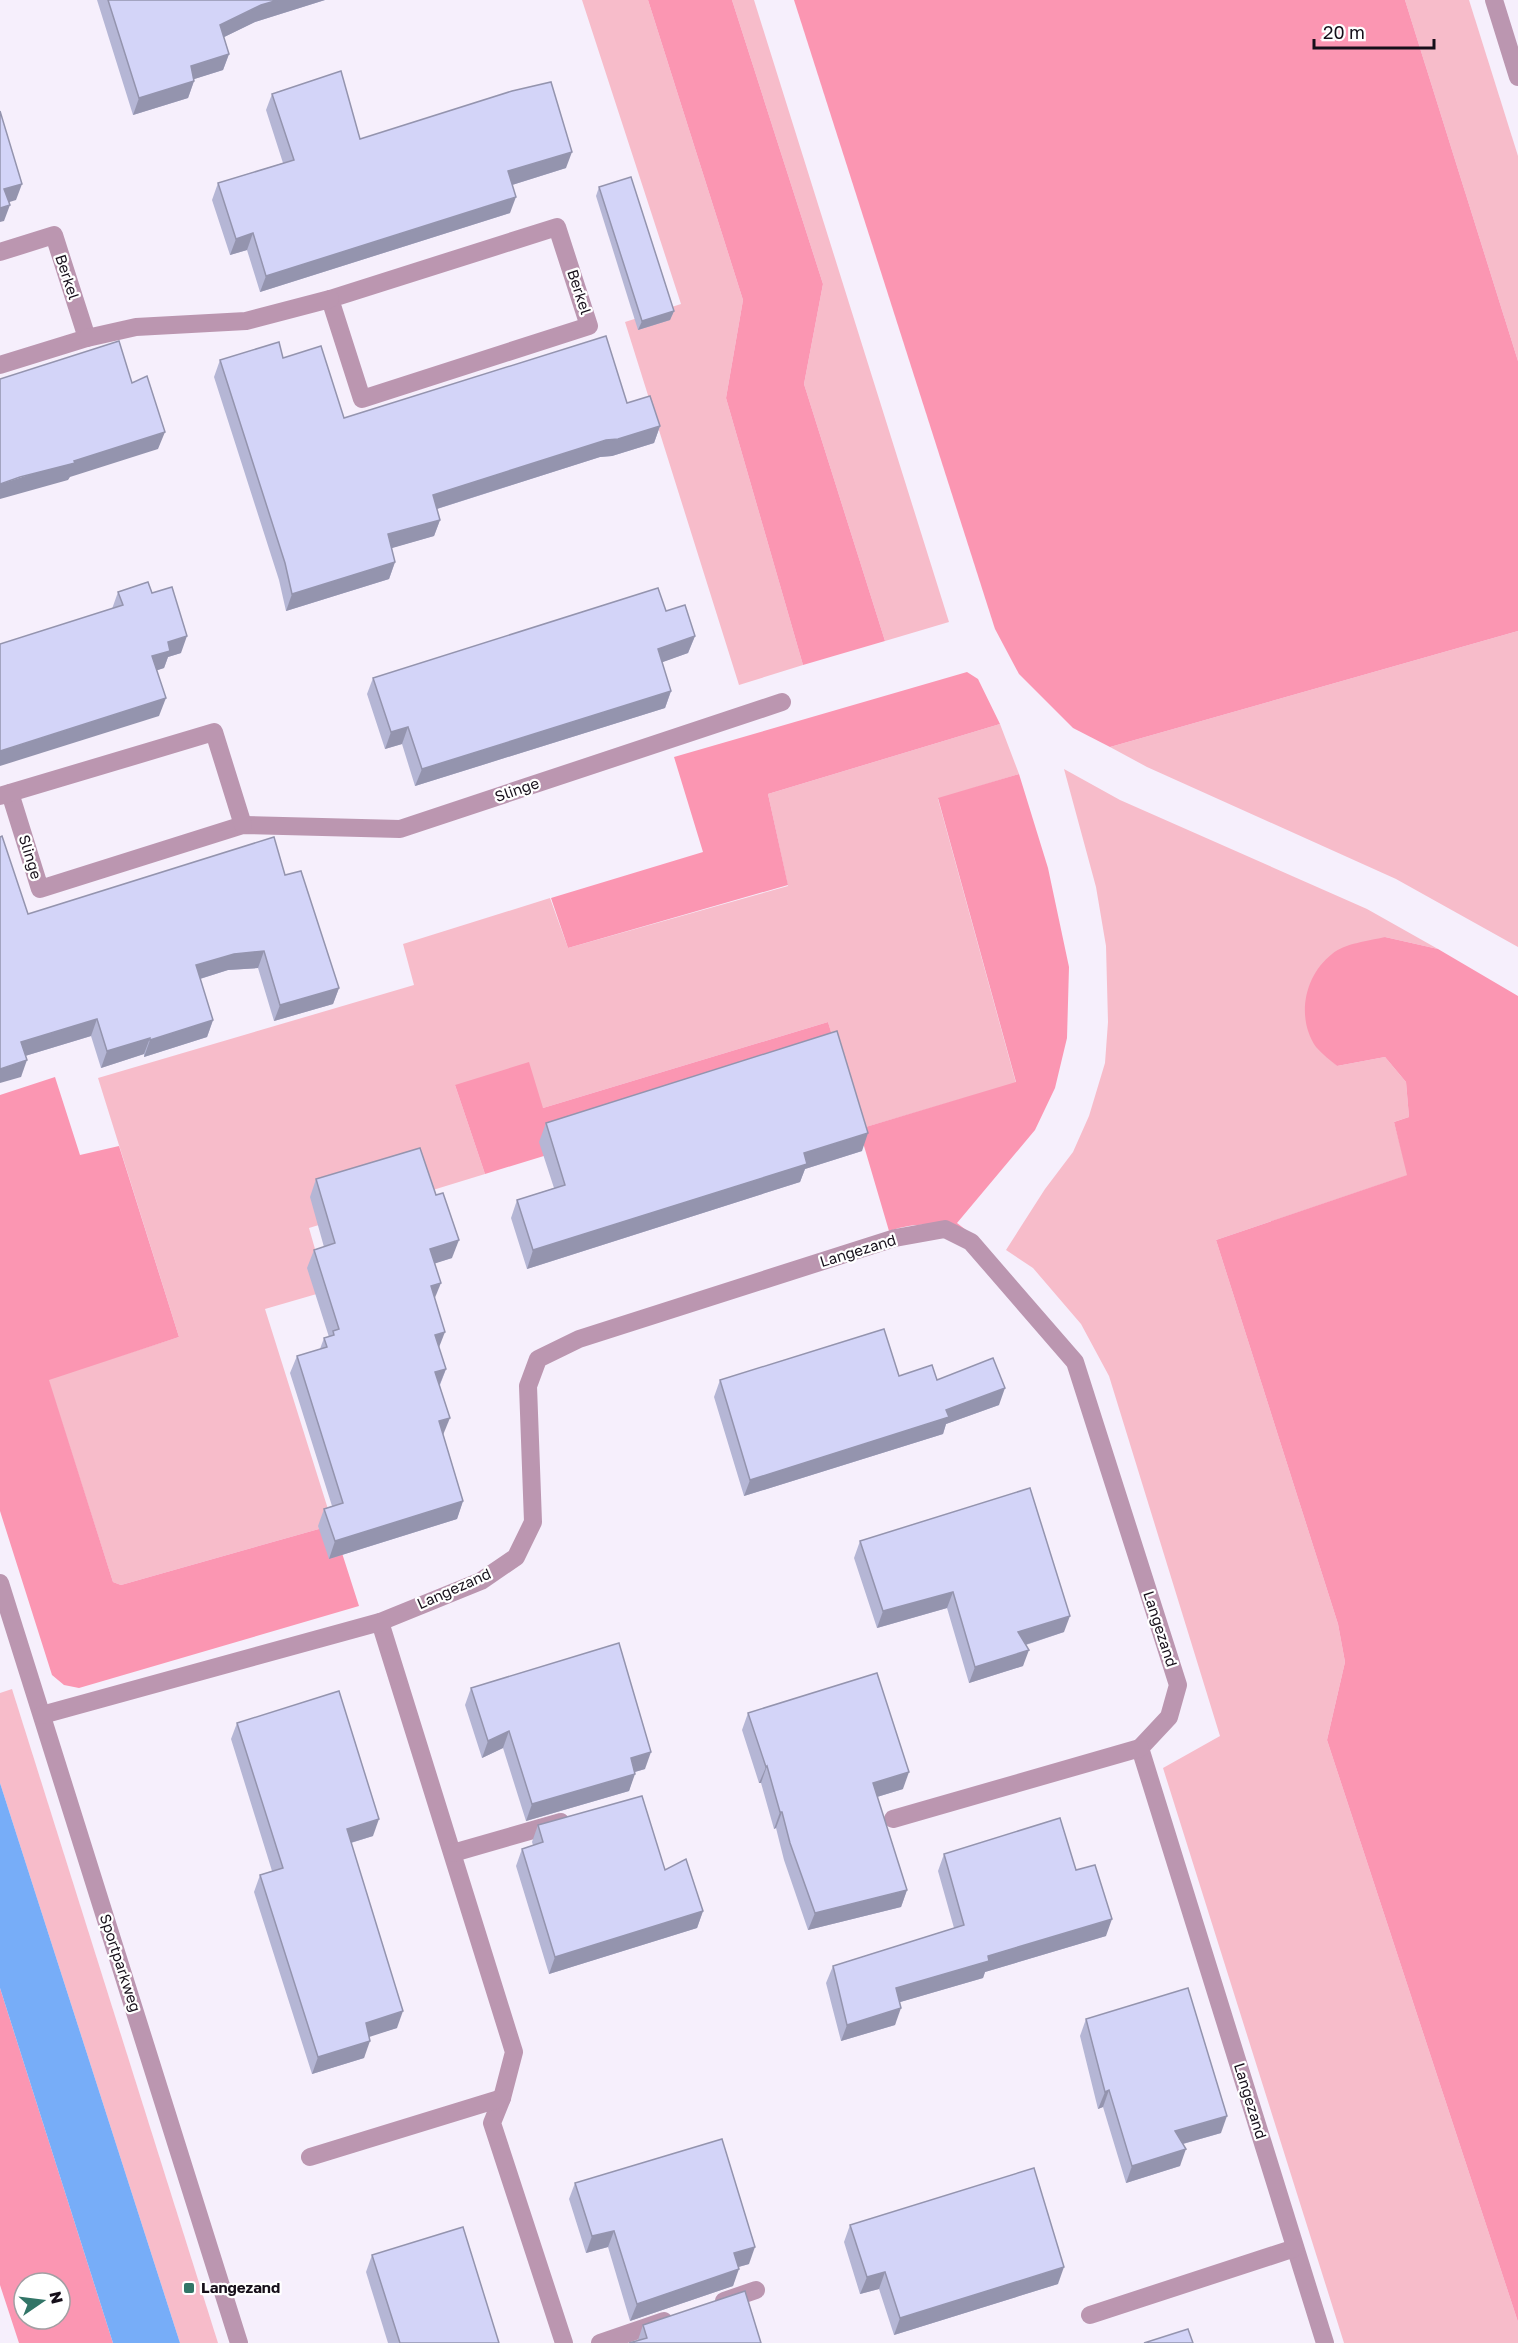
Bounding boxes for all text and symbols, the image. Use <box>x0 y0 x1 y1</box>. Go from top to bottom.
scale bar <box>1314 12 1434 50</box>
text: 20 m <box>1323 21 1365 43</box>
street label: Berkel <box>52 252 84 302</box>
street label: Berkel <box>564 267 596 317</box>
street label: Slinge <box>492 773 541 805</box>
street label: Slinge <box>16 832 46 881</box>
street label: Langezand <box>817 1230 898 1270</box>
street label: Langezand <box>414 1564 493 1612</box>
street label: Langezand <box>1140 1588 1182 1669</box>
street label: Sportparkweg <box>97 1911 145 2014</box>
street label: Langezand <box>1231 2060 1271 2141</box>
north arrow <box>12 2271 72 2331</box>
place label: Langezand <box>201 2278 280 2296</box>
marker: Langezand <box>182 2281 196 2295</box>
text: N <box>45 2289 68 2306</box>

